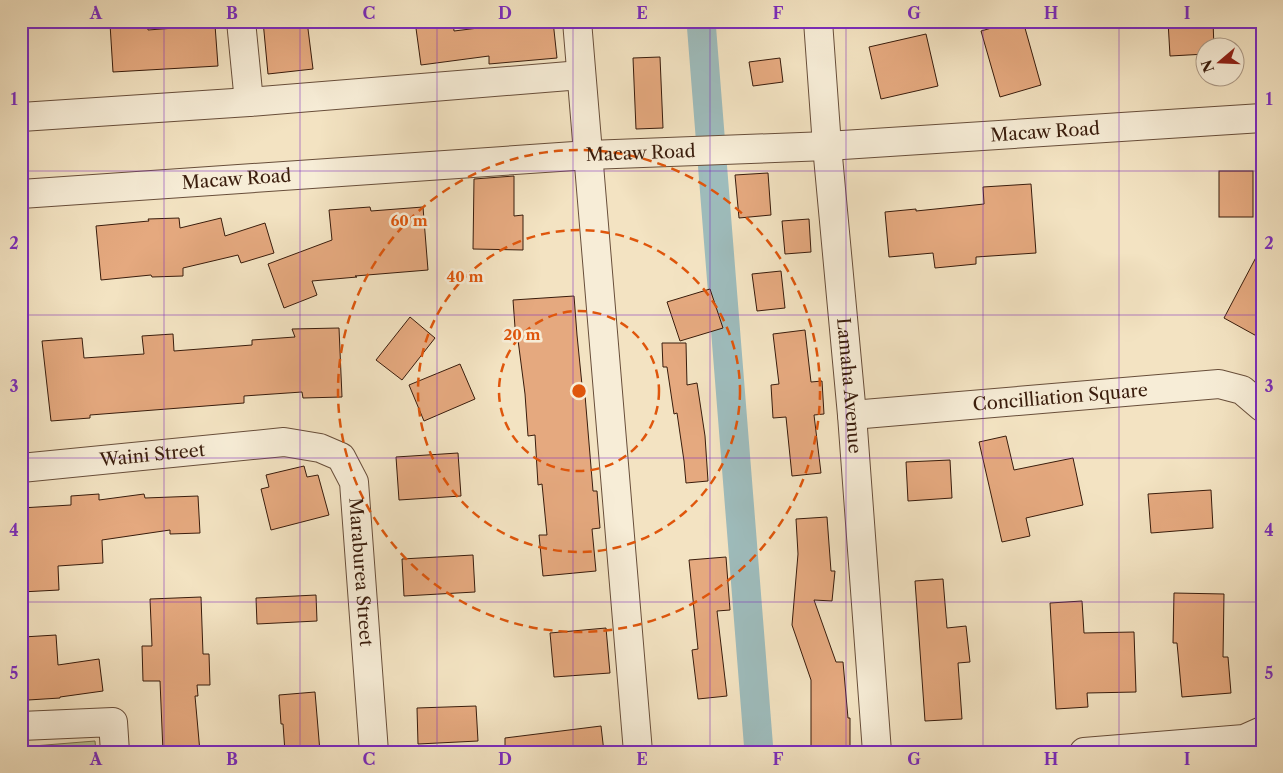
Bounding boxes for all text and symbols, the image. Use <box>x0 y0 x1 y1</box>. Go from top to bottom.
text: A <box>89 3 103 23</box>
text: B <box>226 3 238 23</box>
text: C <box>363 3 375 23</box>
text: D <box>498 3 512 23</box>
text: E <box>636 3 648 23</box>
text: F <box>773 3 784 23</box>
text: G <box>907 3 921 23</box>
text: H <box>1044 3 1058 23</box>
text: I <box>1184 3 1191 23</box>
north arrow <box>1196 38 1246 88</box>
text: N <box>1197 58 1218 75</box>
text: 1 <box>10 89 18 109</box>
text: 1 <box>1265 89 1273 109</box>
street label: Macaw Road <box>990 117 1101 146</box>
street label: Macaw Road <box>585 140 696 166</box>
street label: Macaw Road <box>181 164 292 194</box>
text: 60 m <box>390 211 428 230</box>
text: 2 <box>9 233 19 253</box>
text: 2 <box>1264 233 1274 253</box>
text: 40 m <box>446 267 484 286</box>
street label: Lamaha Avenue <box>832 317 866 454</box>
text: 20 m <box>503 325 541 344</box>
text: 3 <box>9 376 19 396</box>
text: 3 <box>1264 376 1274 396</box>
street label: Concilliation Square <box>972 379 1149 416</box>
centre of rings <box>570 382 588 400</box>
street label: Waini Street <box>98 439 207 471</box>
street label: Maraburea Street <box>344 497 377 648</box>
text: 4 <box>9 520 19 540</box>
text: 4 <box>1264 520 1274 540</box>
text: 5 <box>10 663 19 683</box>
text: 5 <box>1265 663 1274 683</box>
text: A <box>89 749 103 769</box>
text: B <box>226 749 238 769</box>
text: C <box>363 749 375 769</box>
text: D <box>498 749 512 769</box>
text: E <box>636 749 648 769</box>
text: F <box>773 749 784 769</box>
text: G <box>907 749 921 769</box>
text: H <box>1044 749 1058 769</box>
text: I <box>1184 749 1191 769</box>

